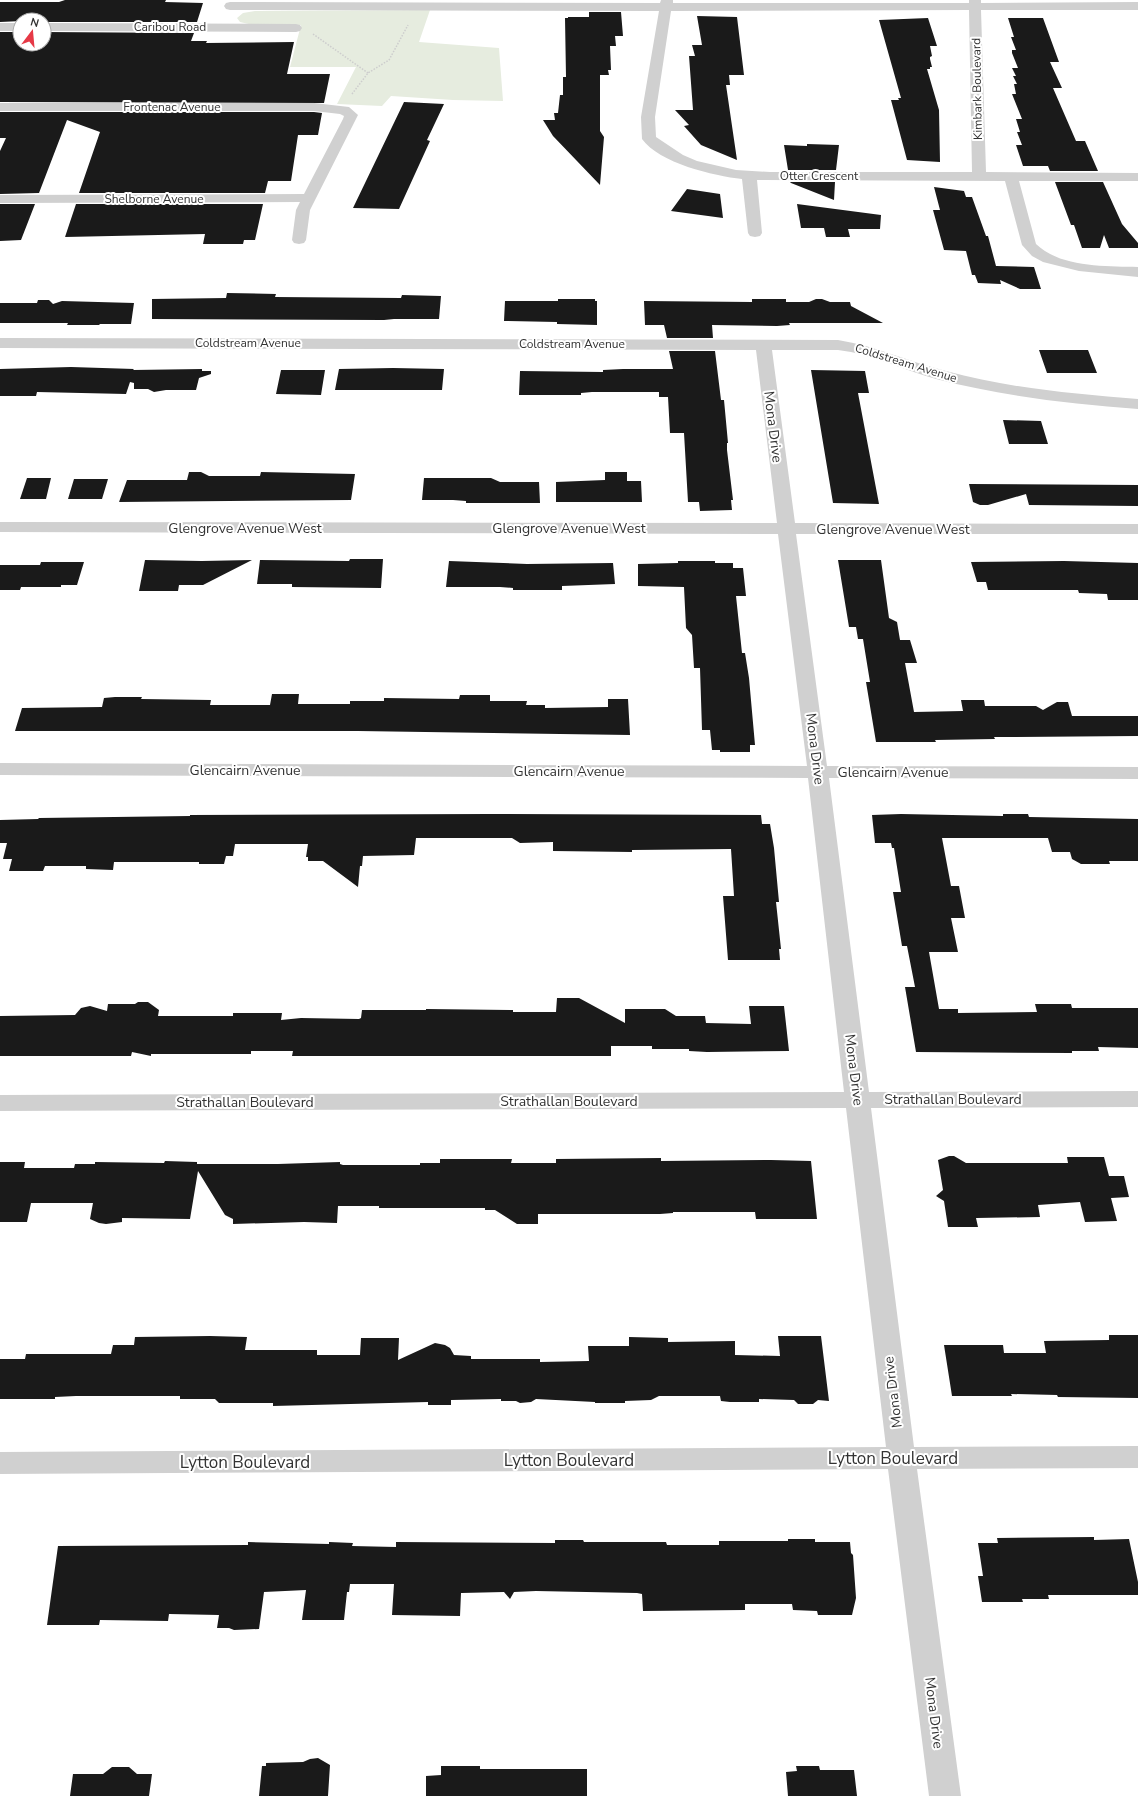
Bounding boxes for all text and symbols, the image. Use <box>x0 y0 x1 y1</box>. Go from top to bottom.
north arrow <box>12 12 52 52</box>
text: N <box>29 15 41 31</box>
street label: Caribou Road <box>134 19 206 35</box>
street label: Kimbark Boulevard <box>968 38 986 140</box>
street label: Frontenac Avenue <box>123 99 221 115</box>
street label: Otter Crescent <box>780 168 859 184</box>
street label: Shelborne Avenue <box>104 191 204 207</box>
street label: Coldstream Avenue <box>195 335 301 351</box>
street label: Coldstream Avenue <box>519 336 625 352</box>
street label: Coldstream Avenue <box>853 340 959 386</box>
street label: Mona Drive <box>759 390 787 464</box>
street label: Glengrove Avenue West <box>168 519 322 538</box>
street label: Glengrove Avenue West <box>492 519 646 538</box>
street label: Glengrove Avenue West <box>816 520 970 539</box>
street label: Mona Drive <box>801 712 829 786</box>
street label: Glencairn Avenue <box>190 761 300 780</box>
street label: Glencairn Avenue <box>514 762 624 781</box>
street label: Glencairn Avenue <box>838 763 948 782</box>
street label: Mona Drive <box>840 1033 868 1107</box>
street label: Strathallan Boulevard <box>884 1090 1022 1109</box>
street label: Strathallan Boulevard <box>500 1092 638 1111</box>
street label: Strathallan Boulevard <box>176 1093 314 1112</box>
street label: Mona Drive <box>879 1355 907 1429</box>
street label: Lytton Boulevard <box>828 1447 958 1470</box>
street label: Lytton Boulevard <box>504 1449 634 1472</box>
street label: Lytton Boulevard <box>180 1451 310 1474</box>
street label: Mona Drive <box>920 1676 948 1750</box>

